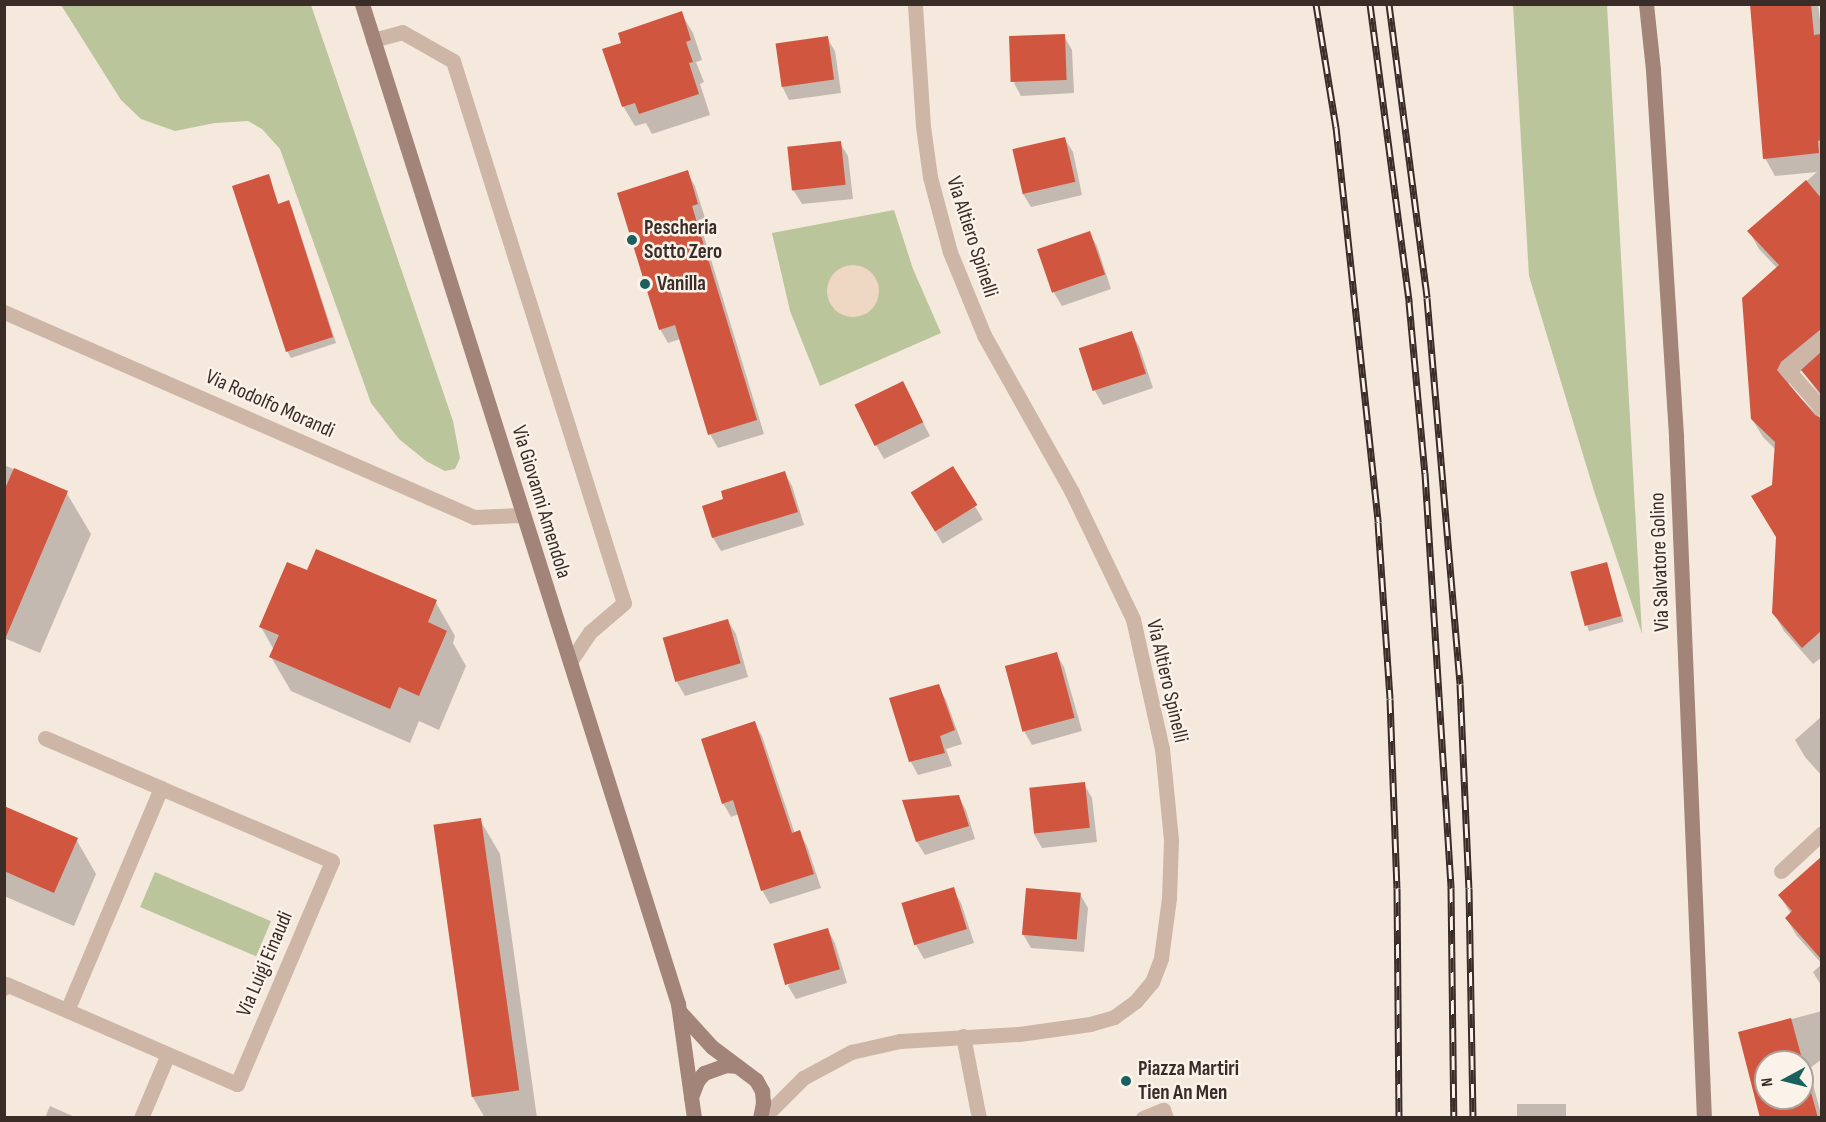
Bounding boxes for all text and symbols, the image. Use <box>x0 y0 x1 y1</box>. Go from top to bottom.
street label: Via Altiero Spinelli <box>941 173 1003 301</box>
place label: Pescheria Sotto Zero <box>644 215 722 265</box>
marker: Pescheria Sotto Zero <box>625 233 639 247</box>
place label: Vanilla <box>657 271 706 297</box>
marker: Vanilla <box>638 277 652 291</box>
street label: Via Rodolfo Morandi <box>202 364 338 444</box>
street label: Via Giovanni Amendola <box>506 422 576 582</box>
street label: Via Salvatore Golino <box>1645 492 1675 632</box>
street label: Via Altiero Spinelli <box>1141 617 1193 745</box>
street label: Via Luigi Einaudi <box>232 908 298 1020</box>
north arrow <box>1754 1050 1814 1110</box>
place label: Piazza Martiri Tien An Men <box>1138 1056 1239 1106</box>
marker: Piazza Martiri Tien An Men <box>1119 1074 1133 1088</box>
text: N <box>1758 1077 1778 1087</box>

